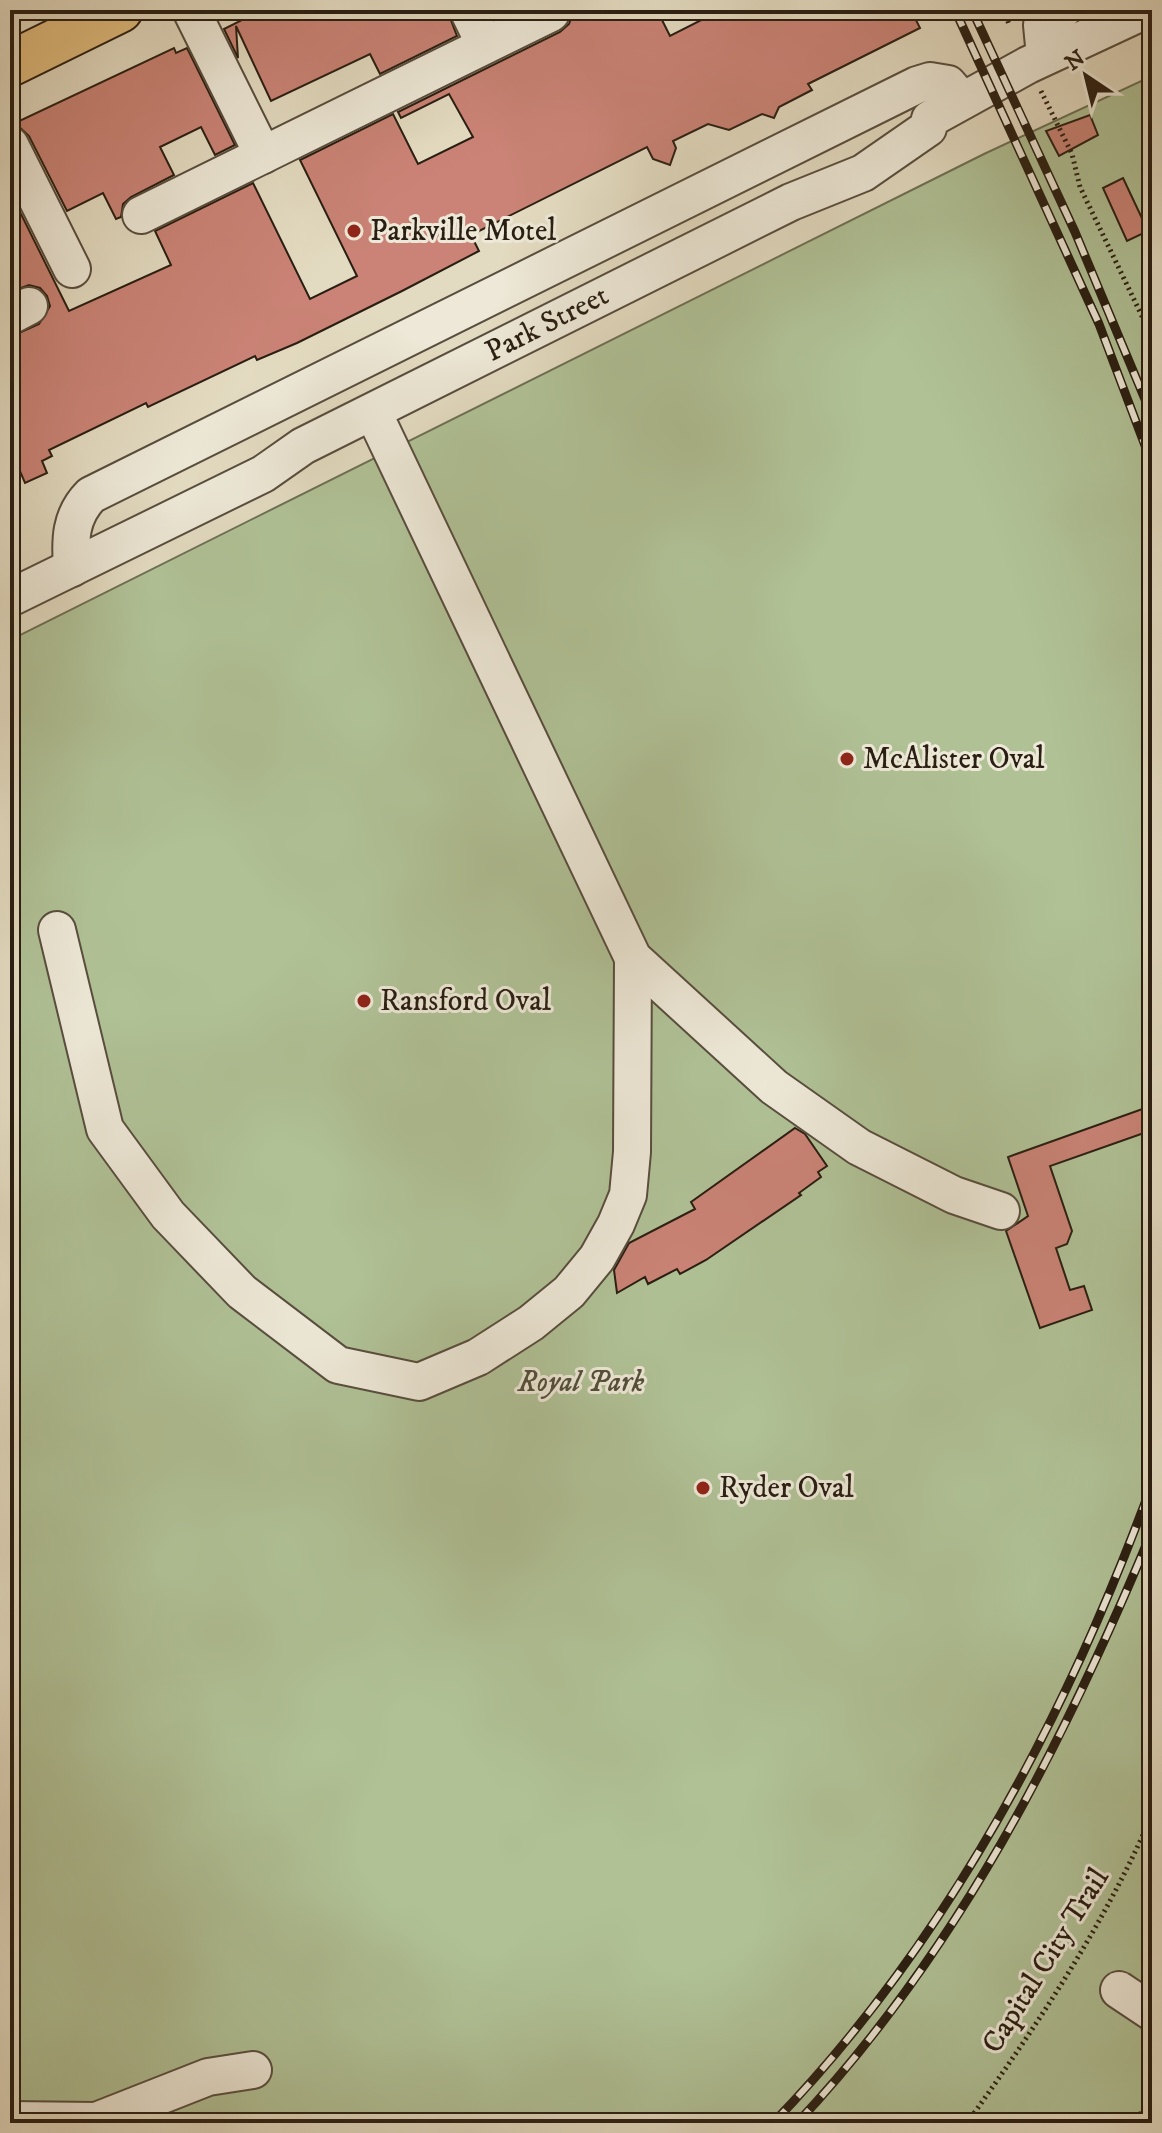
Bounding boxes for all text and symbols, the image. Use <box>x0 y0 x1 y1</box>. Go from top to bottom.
north arrow <box>1046 36 1126 116</box>
text: N <box>1060 45 1091 77</box>
place label: Parkville Motel <box>370 213 556 250</box>
marker: Parkville Motel <box>345 222 363 240</box>
street label: Park Street <box>479 277 615 371</box>
place label: McAlister Oval <box>863 741 1045 778</box>
marker: McAlister Oval <box>838 750 856 768</box>
place label: Ransford Oval <box>380 983 551 1020</box>
marker: Ransford Oval <box>355 992 373 1010</box>
park label: Royal Park <box>517 1364 645 1401</box>
place label: Ryder Oval <box>719 1470 854 1507</box>
marker: Ryder Oval <box>694 1479 712 1497</box>
street label: Capital City Trail <box>974 1862 1118 2060</box>

